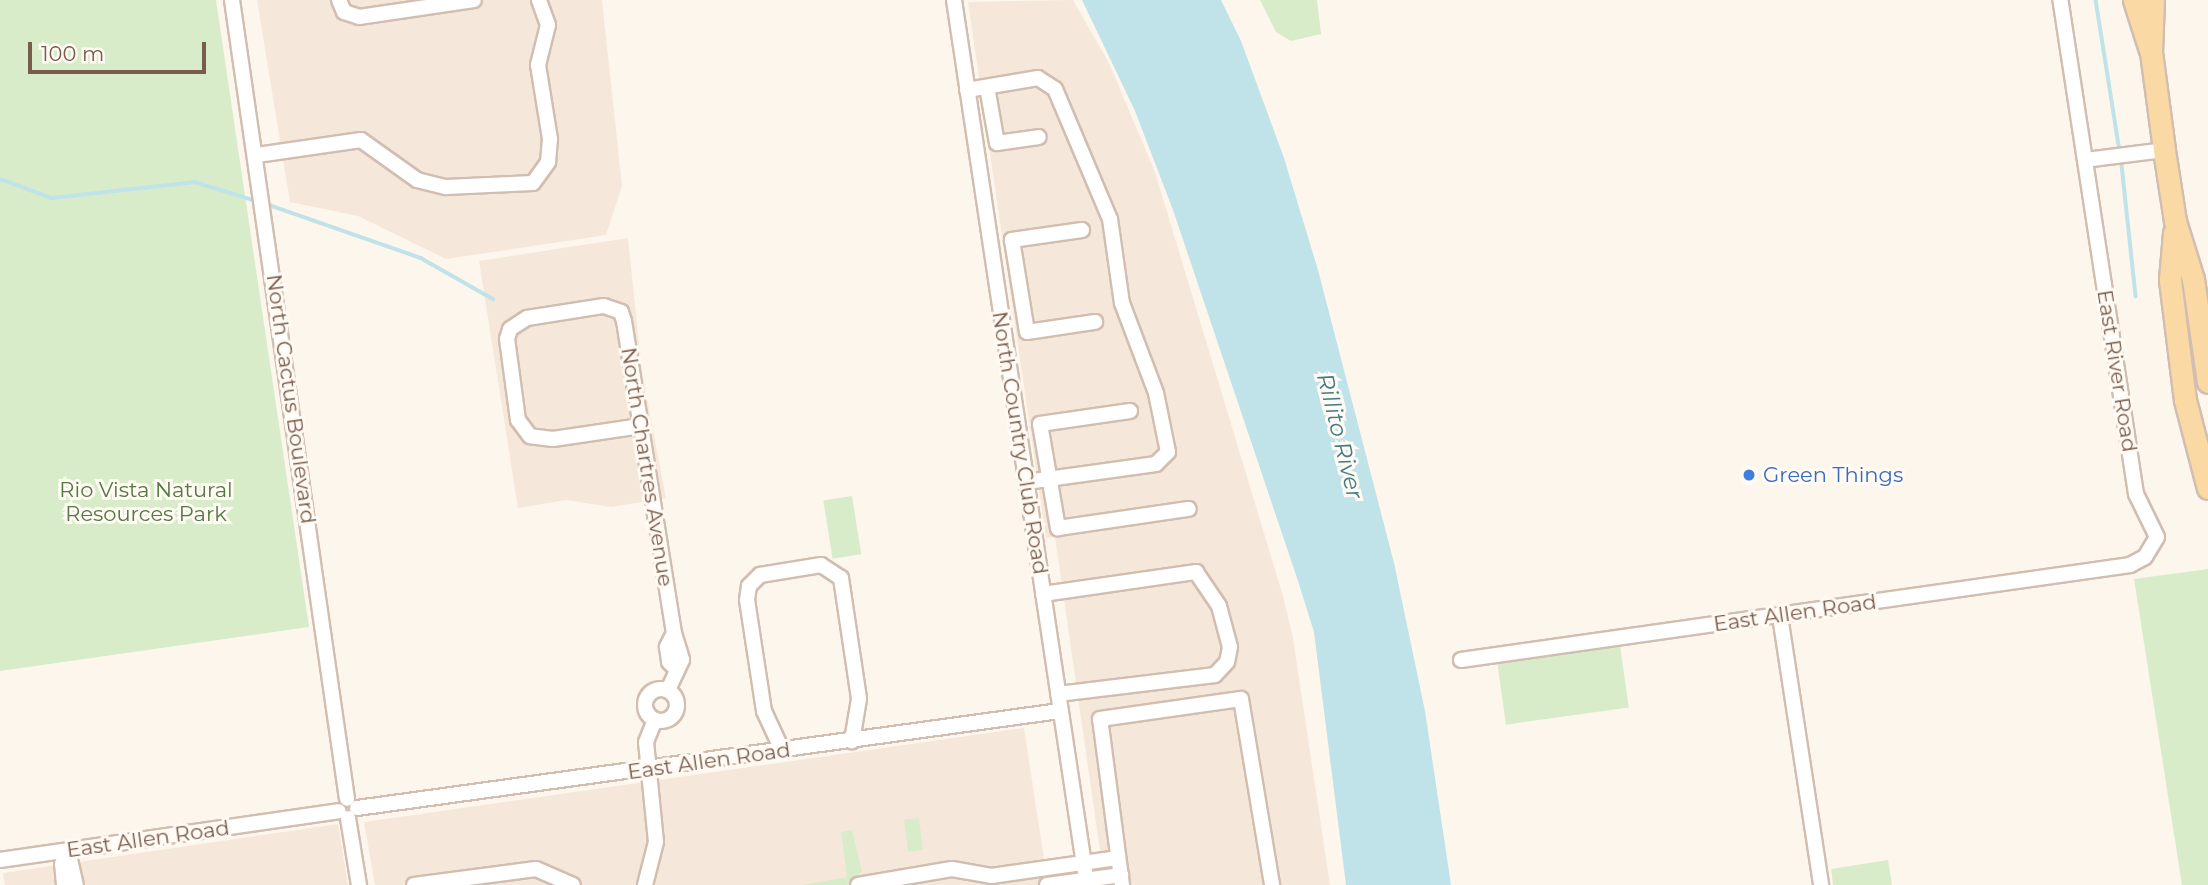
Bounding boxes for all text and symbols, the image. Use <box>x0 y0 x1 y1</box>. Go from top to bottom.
scale bar <box>32 28 210 72</box>
text: 100 m <box>41 41 104 66</box>
street label: North Cactus Boulevard <box>261 273 321 525</box>
street label: East River Road <box>2092 288 2142 454</box>
street label: North Country Club Road <box>987 310 1053 576</box>
street label: North Chartres Avenue <box>616 346 678 588</box>
water label: Rillito River <box>1311 370 1369 502</box>
place label: Green Things <box>1763 462 1903 488</box>
marker: Green Things <box>1741 467 1757 483</box>
park label: Rio Vista Natural Resources Park <box>59 477 233 527</box>
street label: East Allen Road <box>1712 589 1878 637</box>
street label: East Allen Road <box>626 737 792 785</box>
street label: East Allen Road <box>65 815 231 863</box>

